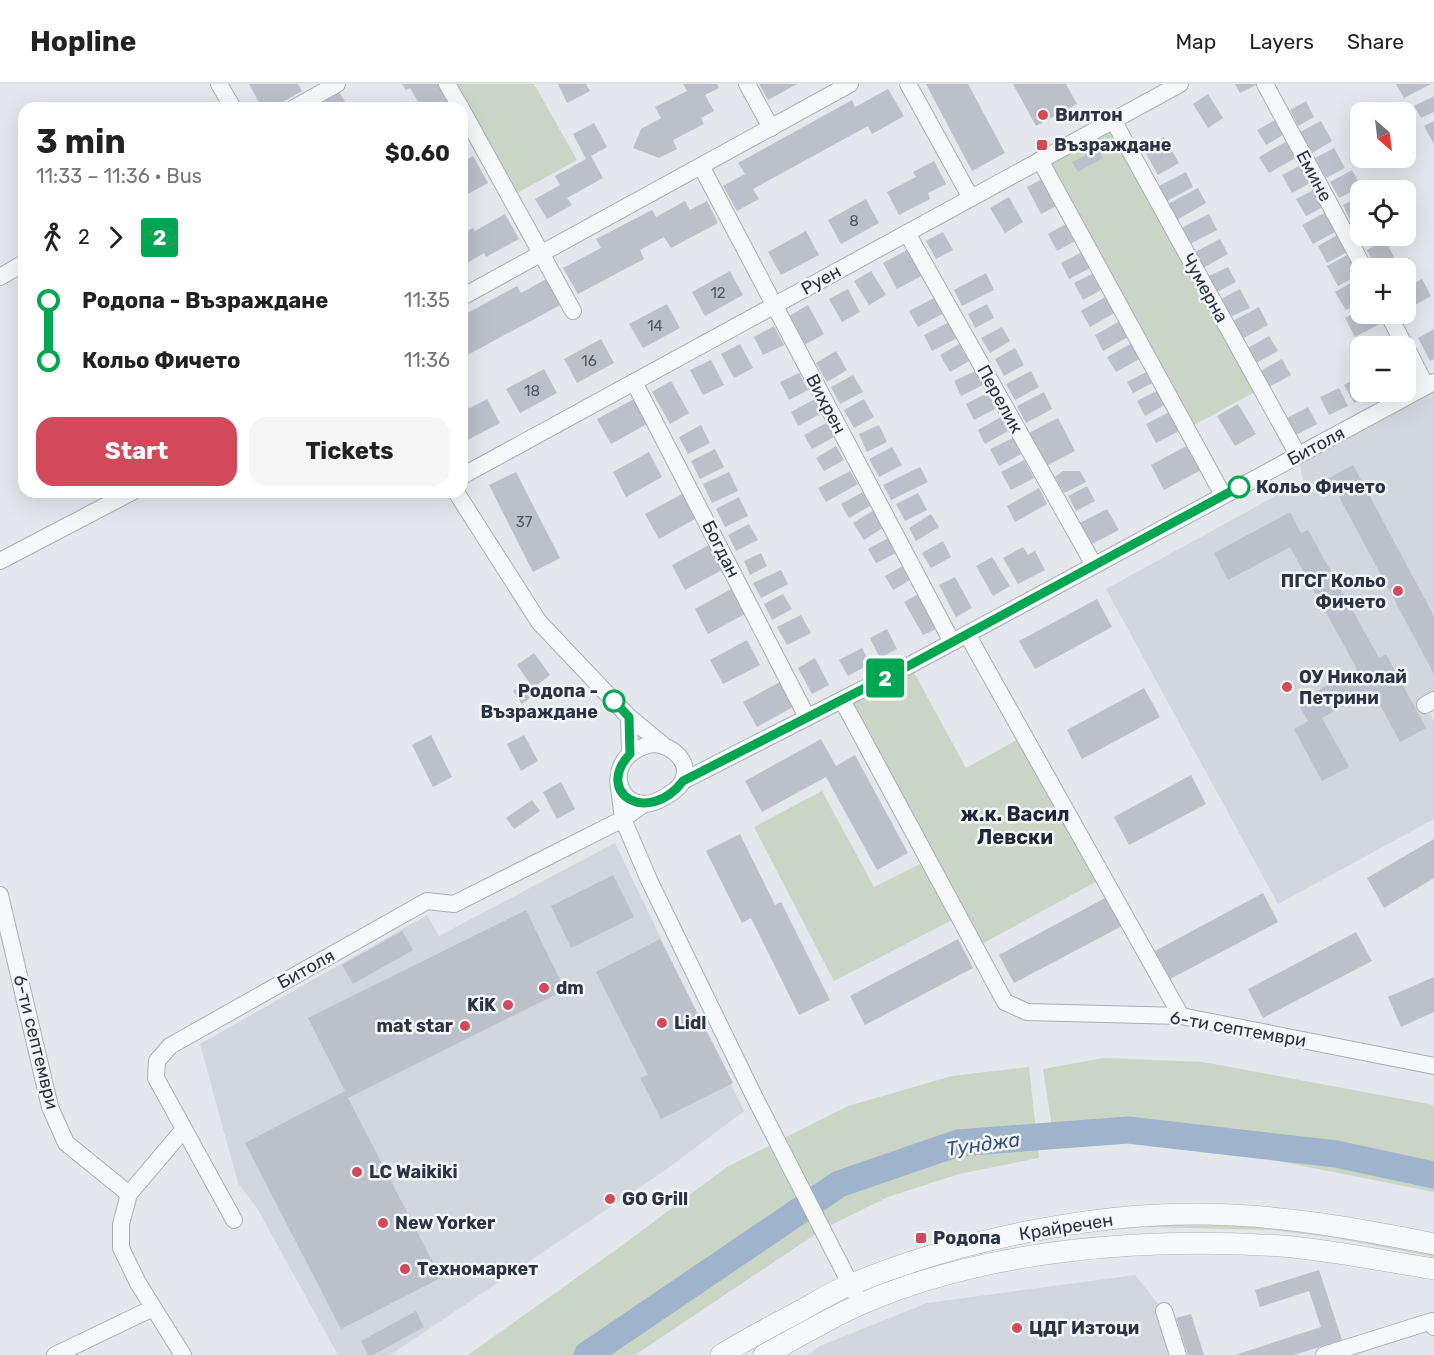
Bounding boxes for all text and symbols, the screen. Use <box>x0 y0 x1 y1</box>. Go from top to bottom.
text: Hopline <box>30 25 136 58</box>
text: Map <box>1175 29 1216 54</box>
text: Layers <box>1249 29 1314 54</box>
text: Share <box>1347 29 1404 54</box>
north arrow <box>1350 102 1416 168</box>
map controls <box>1350 102 1416 402</box>
place label: Вилтон <box>1055 104 1123 126</box>
marker: Вилтон <box>1036 108 1050 122</box>
text: 3 min <box>36 122 126 161</box>
place label: Възраждане <box>1054 134 1172 156</box>
marker: Възраждане <box>1035 138 1049 152</box>
text: $0.60 <box>385 140 450 167</box>
street label: Емине <box>1291 146 1337 206</box>
text: 11:33 – 11:36 · Bus <box>36 164 202 188</box>
button: locate <box>1350 180 1416 246</box>
house number: 8 <box>849 212 859 230</box>
icon: walk <box>36 221 69 254</box>
icon: forward <box>99 221 132 254</box>
text: 2 <box>78 225 90 249</box>
text: 2 <box>153 225 166 250</box>
street label: Чумерна <box>1177 250 1233 326</box>
button: + <box>1350 258 1416 324</box>
street label: Руен <box>797 260 845 300</box>
house number: 12 <box>710 284 726 302</box>
text: Родопа - Възраждане <box>82 287 328 314</box>
text: 11:35 <box>404 288 450 312</box>
house number: 14 <box>647 317 663 335</box>
button: − <box>1350 336 1416 402</box>
text: Кольо Фичето <box>82 347 241 374</box>
text: 11:36 <box>404 348 450 372</box>
house number: 16 <box>581 352 597 370</box>
street label: Перелик <box>972 361 1028 437</box>
street label: Вихрен <box>801 370 851 438</box>
house number: 18 <box>524 382 540 400</box>
button: Start <box>36 417 237 486</box>
button: Tickets <box>249 417 450 486</box>
street label: Битоля <box>1283 422 1349 470</box>
marker: Кольо Фичето <box>1228 476 1250 498</box>
place label: Кольо Фичето <box>1256 476 1386 498</box>
house number: 37 <box>516 513 533 531</box>
street label: Богдан <box>697 517 745 581</box>
place label: ПГСГ Кольо Фичето <box>1281 570 1386 613</box>
marker: ПГСГ Кольо Фичето <box>1391 584 1405 598</box>
line badge: 2 <box>866 658 904 698</box>
text: 2 <box>878 666 892 691</box>
place label: ОУ Николай Петрини <box>1299 666 1407 709</box>
place label: Родопа - Възраждане <box>481 680 598 723</box>
marker: ОУ Николай Петрини <box>1280 680 1294 694</box>
marker: Родопа - Възраждане <box>603 690 625 712</box>
district label: ж.к. Васил Левски <box>961 802 1069 849</box>
street label: Битоля <box>273 944 339 994</box>
street label: 6-ти септември <box>9 972 63 1112</box>
place label: dm <box>556 977 584 999</box>
marker: dm <box>537 981 551 995</box>
place label: KiK <box>467 994 496 1016</box>
marker: KiK <box>501 998 515 1012</box>
street label: 6-ти септември <box>1168 1006 1308 1052</box>
place label: Lidl <box>674 1012 706 1034</box>
place label: mat star <box>377 1015 453 1037</box>
marker: Lidl <box>655 1016 669 1030</box>
marker: mat star <box>458 1019 472 1033</box>
water label: Тунджа <box>945 1127 1022 1161</box>
place label: LC Waikiki <box>369 1161 458 1183</box>
marker: LC Waikiki <box>350 1165 364 1179</box>
place label: GO Grill <box>622 1188 688 1210</box>
marker: GO Grill <box>603 1192 617 1206</box>
street label: Крайречен <box>1017 1209 1115 1245</box>
place label: New Yorker <box>395 1212 495 1234</box>
marker: New Yorker <box>376 1216 390 1230</box>
place label: Родопа <box>933 1227 1001 1249</box>
marker: Родопа <box>914 1231 928 1245</box>
place label: Техномаркет <box>417 1258 538 1280</box>
marker: Техномаркет <box>398 1262 412 1276</box>
place label: ЦДГ Изтоци <box>1029 1317 1139 1339</box>
marker: ЦДГ Изтоци <box>1010 1321 1024 1335</box>

